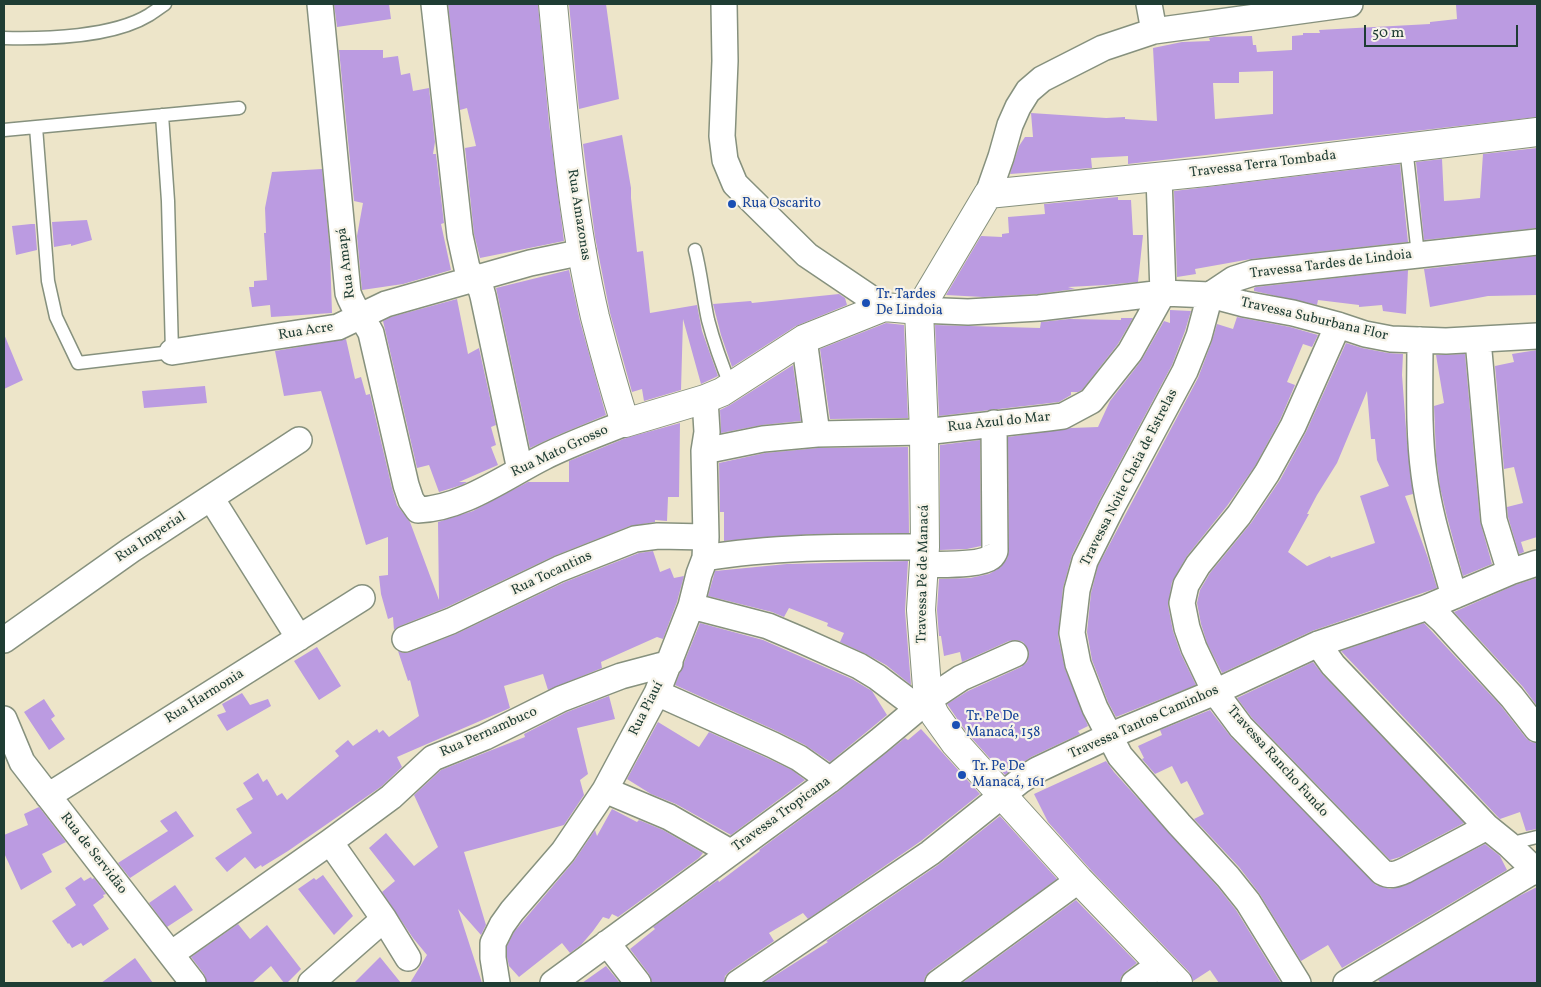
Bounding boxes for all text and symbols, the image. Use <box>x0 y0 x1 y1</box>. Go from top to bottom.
scale bar <box>1366 15 1520 47</box>
text: 50 m <box>1372 23 1404 44</box>
street label: Travessa Terra Tombada <box>1189 148 1337 182</box>
street label: Rua Amazonas <box>562 168 594 262</box>
place label: Rua Oscarito <box>742 196 821 212</box>
marker: Rua Oscarito <box>726 198 738 210</box>
street label: Rua Amapá <box>334 227 360 299</box>
street label: Travessa Tardes de Lindoia <box>1249 247 1413 283</box>
place label: Tr. Tardes De Lindoia <box>876 287 943 320</box>
street label: Travessa Suburbana Flor <box>1239 295 1389 345</box>
marker: Tr. Tardes De Lindoia <box>860 297 872 309</box>
street label: Rua Acre <box>277 319 335 345</box>
street label: Travessa Noite Cheia de Estrelas <box>1078 387 1182 569</box>
street label: Rua Azul do Mar <box>947 409 1051 437</box>
street label: Rua Mato Grosso <box>509 422 611 482</box>
street label: Travessa Pé de Manacá <box>914 504 934 644</box>
street label: Rua Imperial <box>113 509 189 567</box>
street label: Rua Tocantins <box>509 548 595 600</box>
street label: Rua Harmonia <box>162 666 248 728</box>
street label: Rua Piauí <box>626 679 668 739</box>
street label: Travessa Tantos Caminhos <box>1066 682 1222 764</box>
street label: Travessa Rancho Fundo <box>1223 703 1331 821</box>
street label: Rua Pernambuco <box>438 704 540 762</box>
place label: Tr. Pe De Manacá, 158 <box>966 709 1040 742</box>
marker: Tr. Pe De Manacá, 158 <box>950 719 962 731</box>
place label: Tr. Pe De Manacá, 161 <box>972 759 1045 792</box>
marker: Tr. Pe De Manacá, 161 <box>956 769 968 781</box>
street label: Travessa Tropicana <box>730 774 834 856</box>
street label: Rua de Servidão <box>56 810 130 898</box>

